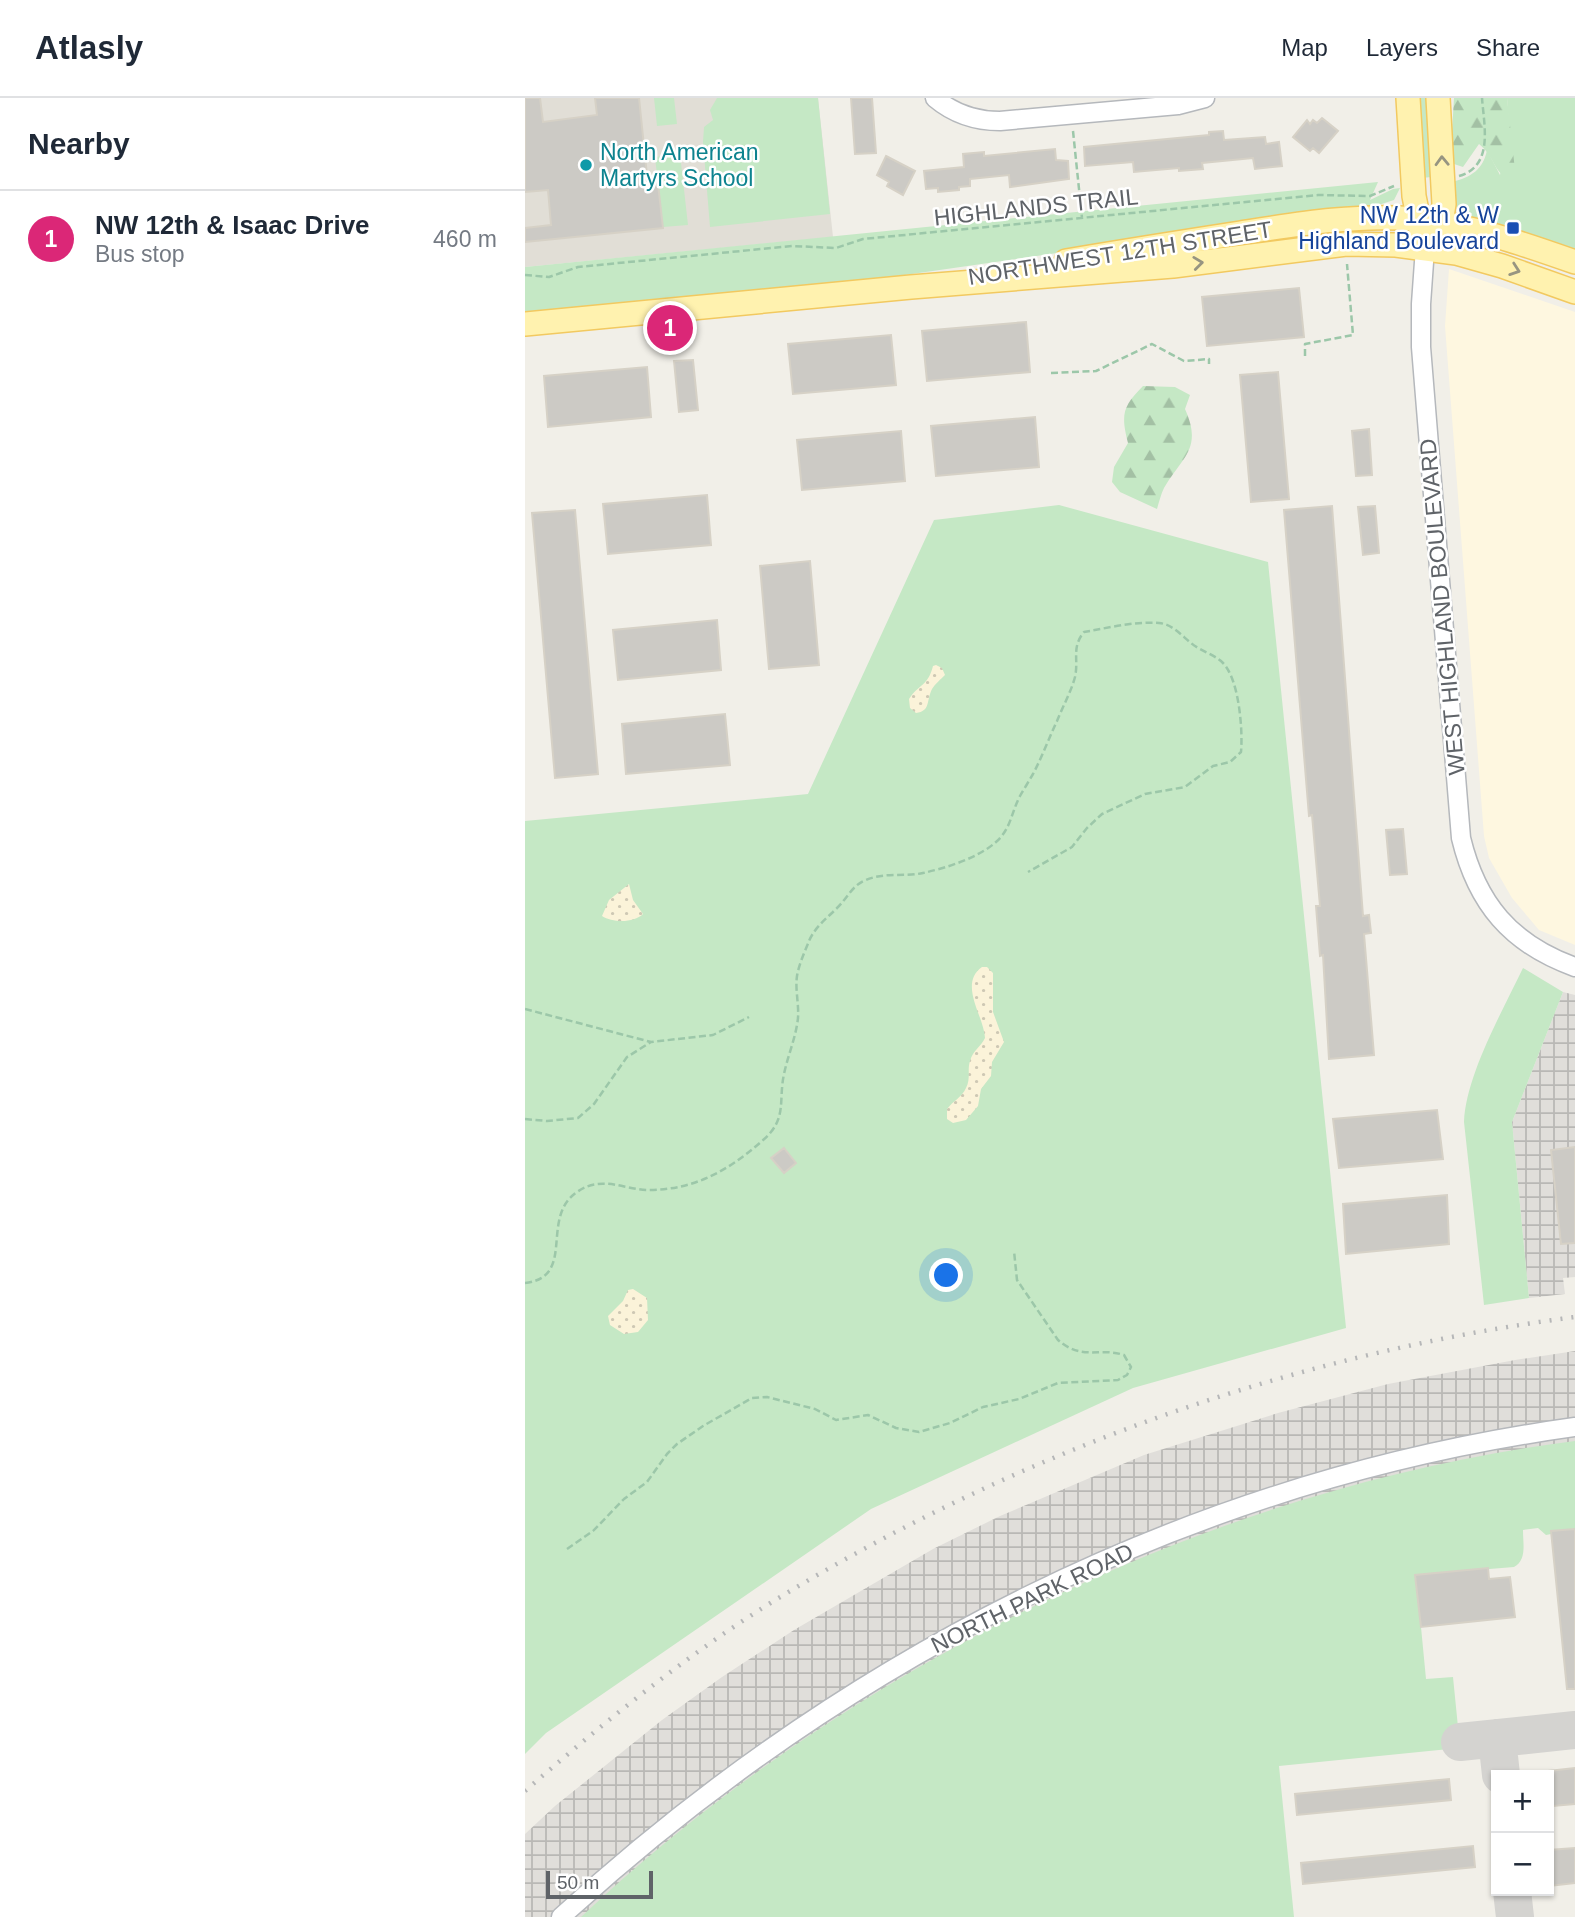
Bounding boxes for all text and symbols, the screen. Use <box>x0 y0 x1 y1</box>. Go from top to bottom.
text: Atlasly <box>35 29 143 66</box>
text: Map <box>1281 34 1328 61</box>
text: Layers <box>1366 34 1438 61</box>
text: Share <box>1476 34 1540 61</box>
text: Nearby <box>28 127 130 160</box>
place label: North American Martyrs School <box>600 139 759 191</box>
one-way arrow <box>1435 155 1450 166</box>
marker: North American Martyrs School <box>578 157 594 173</box>
street label: HIGHLANDS TRAIL <box>933 183 1140 231</box>
place label: NW 12th & W Highland Boulevard <box>1298 202 1499 254</box>
text: NW 12th & Isaac Drive <box>95 210 370 240</box>
street label: NORTHWEST 12TH STREET <box>966 216 1274 290</box>
marker: NW 12th & W Highland Boulevard <box>1505 220 1521 236</box>
text: 1 <box>45 226 57 252</box>
text: 460 m <box>433 226 497 252</box>
text: Bus stop <box>95 241 185 267</box>
one-way arrow <box>1192 255 1204 270</box>
one-way arrow <box>1509 262 1521 276</box>
pin: 1 <box>647 302 693 354</box>
street label: WEST HIGHLAND BOULEVARD <box>1414 438 1470 776</box>
your location <box>929 1258 963 1292</box>
street label: NORTH PARK ROAD <box>927 1538 1137 1658</box>
map controls <box>1491 1770 1554 1896</box>
button: + <box>1491 1770 1554 1833</box>
button: − <box>1491 1833 1554 1896</box>
scale bar <box>546 1868 653 1900</box>
text: 50 m <box>557 1872 599 1893</box>

